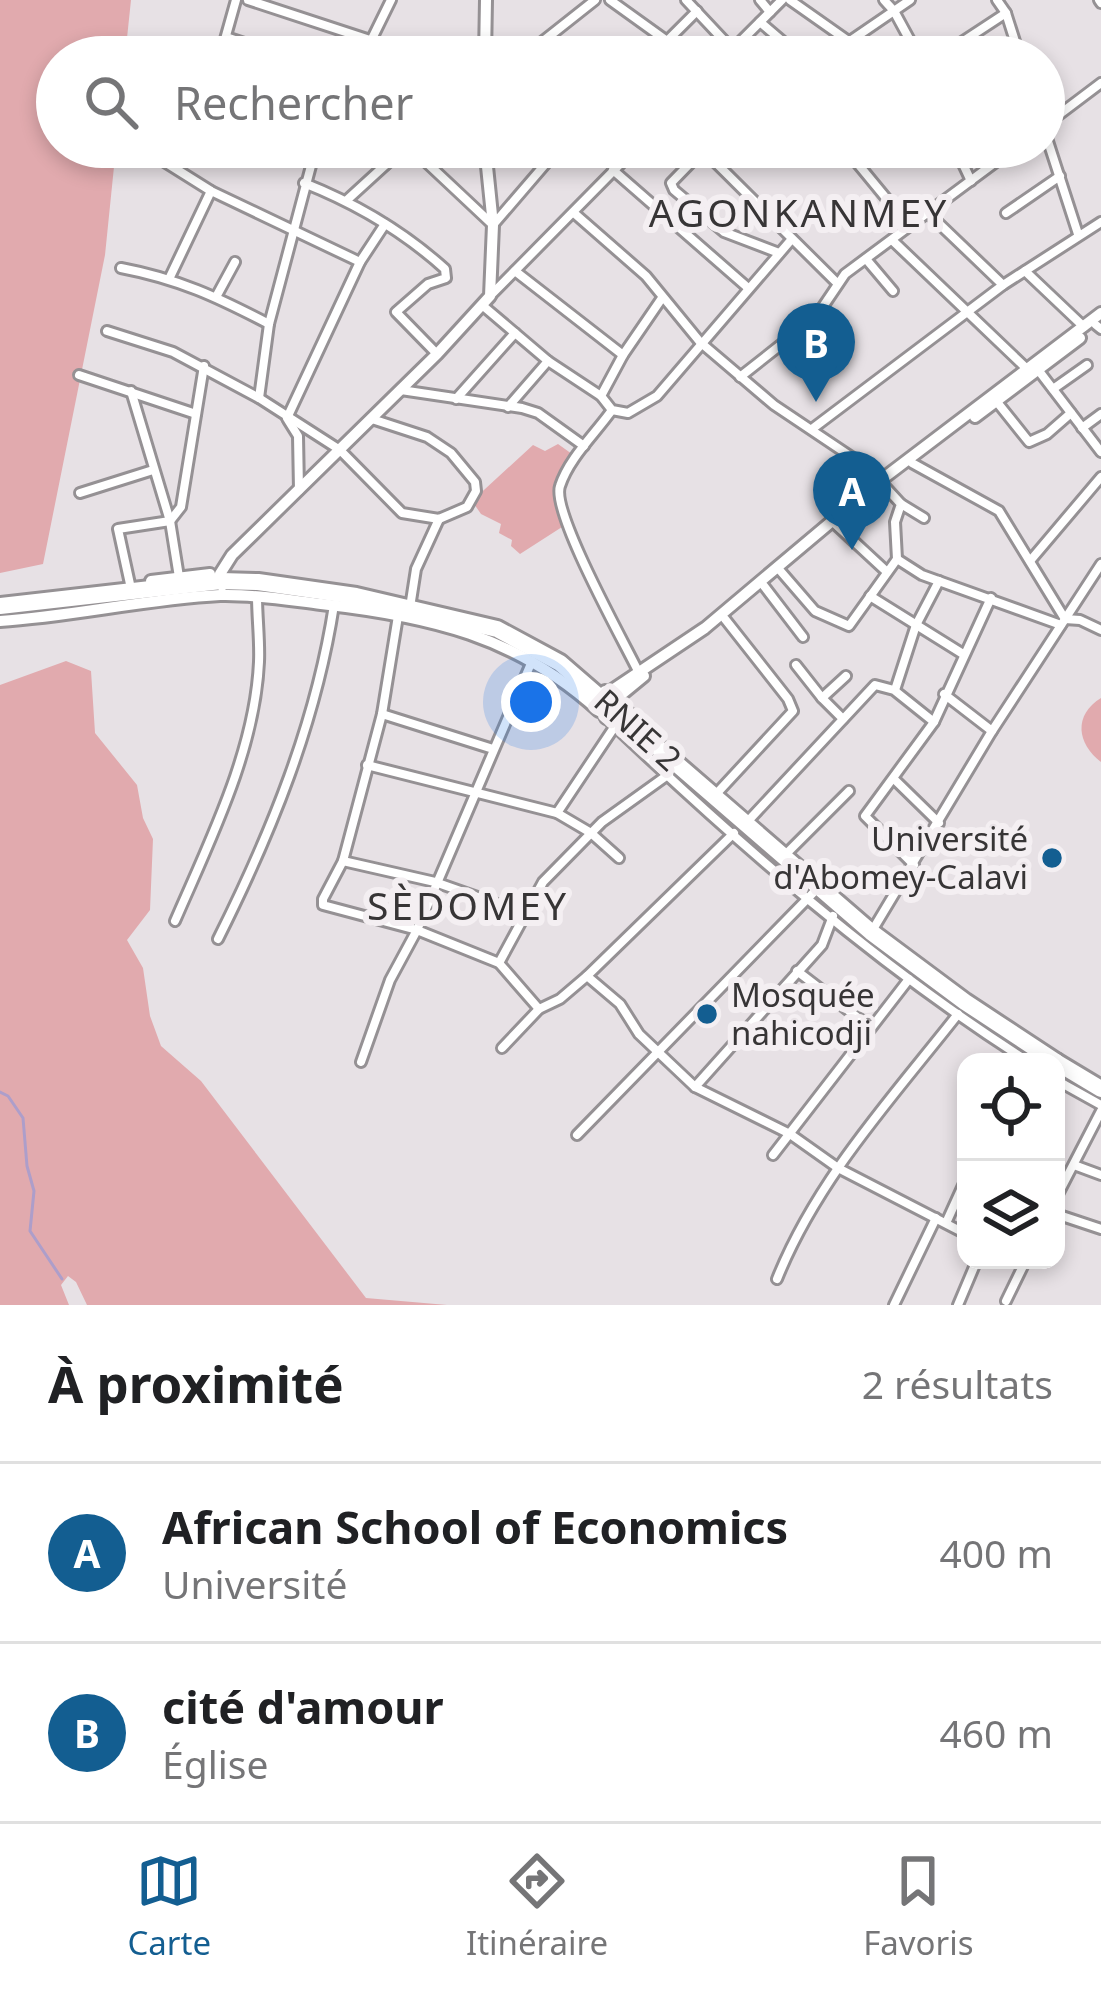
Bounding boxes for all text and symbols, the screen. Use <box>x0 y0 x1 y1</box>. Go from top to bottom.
search box <box>36 36 1065 168</box>
icon: search <box>78 69 144 135</box>
text: Rechercher <box>174 72 413 133</box>
district label: AGONKANMEY <box>649 185 949 238</box>
pin: B <box>777 303 855 402</box>
pin: A <box>813 451 891 550</box>
your location <box>501 672 561 732</box>
street label: RNIE 2 <box>585 679 692 781</box>
place label: Université d'Abomey-Calavi <box>773 816 1028 899</box>
marker: Université d'Abomey-Calavi <box>1039 845 1065 871</box>
district label: SÈDOMEY <box>367 878 569 931</box>
place label: Mosquée nahicodji <box>731 972 875 1055</box>
marker: Mosquée nahicodji <box>694 1001 720 1027</box>
map controls <box>957 1053 1065 1269</box>
button: locate <box>957 1053 1065 1161</box>
button: layers <box>957 1161 1065 1269</box>
text: À proximité <box>48 1348 344 1418</box>
text: 2 résultats <box>862 1357 1053 1410</box>
text: African School of Economics <box>162 1496 788 1557</box>
text: A <box>74 1526 101 1579</box>
text: 400 m <box>939 1526 1053 1579</box>
text: Université <box>162 1557 347 1610</box>
text: cité d'amour <box>162 1676 444 1737</box>
text: B <box>74 1706 100 1759</box>
text: 460 m <box>939 1706 1053 1759</box>
text: Église <box>162 1737 268 1790</box>
tab: Carte <box>127 1848 211 1965</box>
tab: Itinéraire <box>466 1848 608 1965</box>
tab: Favoris <box>863 1848 973 1965</box>

